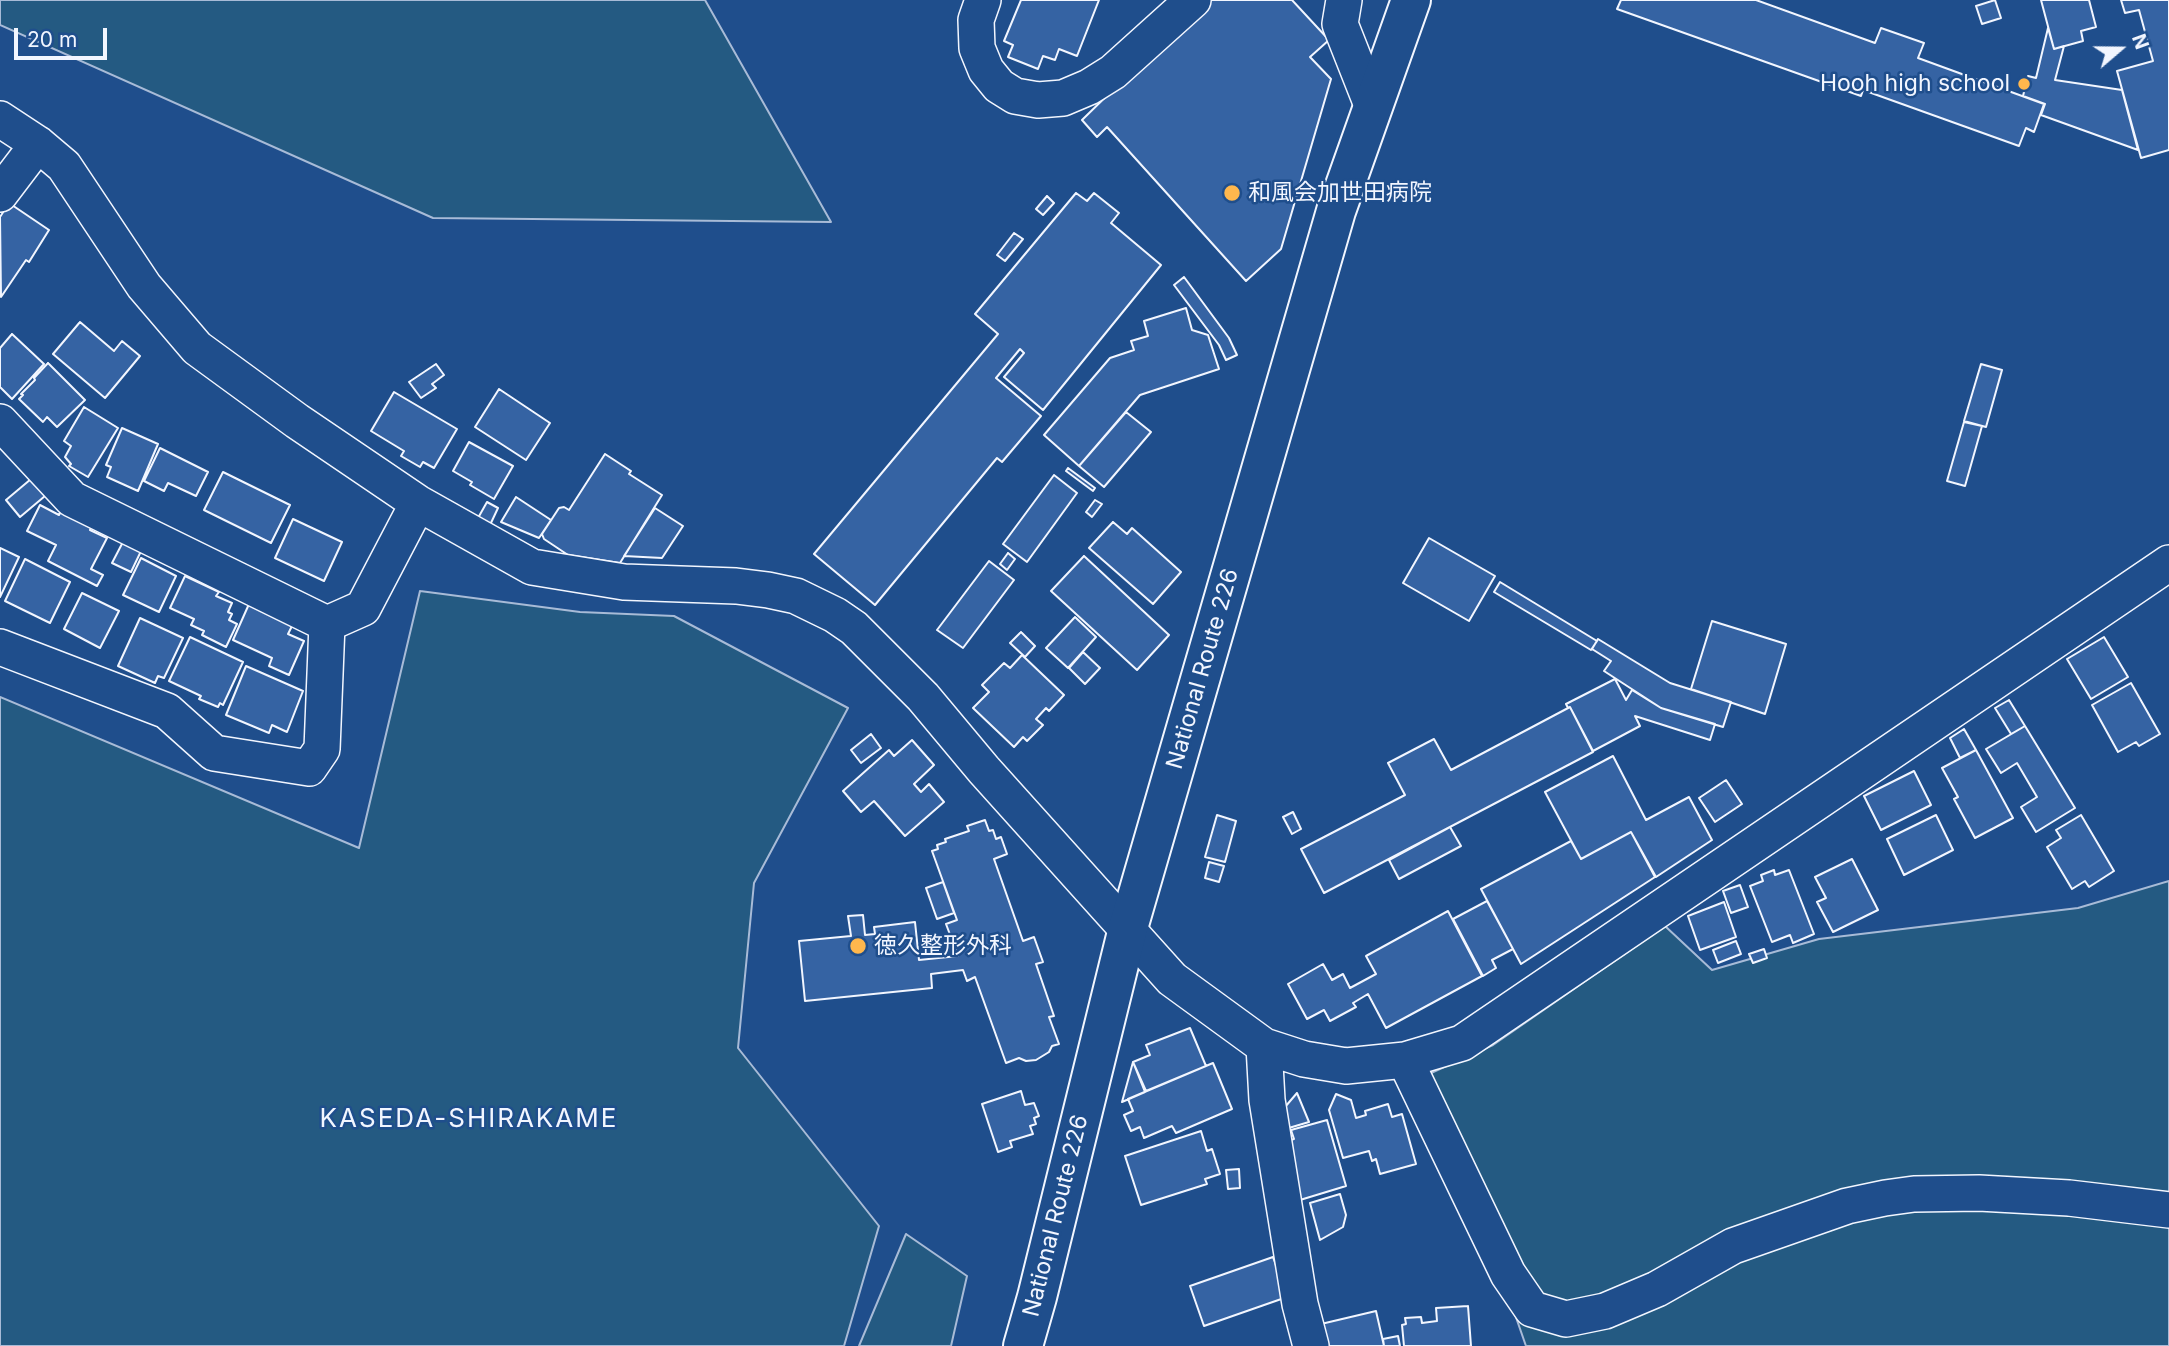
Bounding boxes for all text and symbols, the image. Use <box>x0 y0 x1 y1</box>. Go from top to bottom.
scale bar <box>18 14 110 58</box>
north arrow <box>2085 14 2155 84</box>
text: 20 m <box>27 27 77 52</box>
text: N <box>2127 31 2153 52</box>
place label: Hooh high school <box>1820 70 2010 98</box>
marker: Hooh high school <box>2016 76 2032 92</box>
place label: 和風会加世田病院 <box>1248 179 1432 207</box>
marker: 和風会加世田病院 <box>1222 183 1242 203</box>
street label: National Route 226 <box>1161 566 1245 772</box>
place label: 徳久整形外科 <box>874 932 1012 960</box>
marker: 徳久整形外科 <box>848 936 868 956</box>
district label: KASEDA-SHIRAKAME <box>322 1103 616 1135</box>
street label: National Route 226 <box>1018 1112 1094 1320</box>

